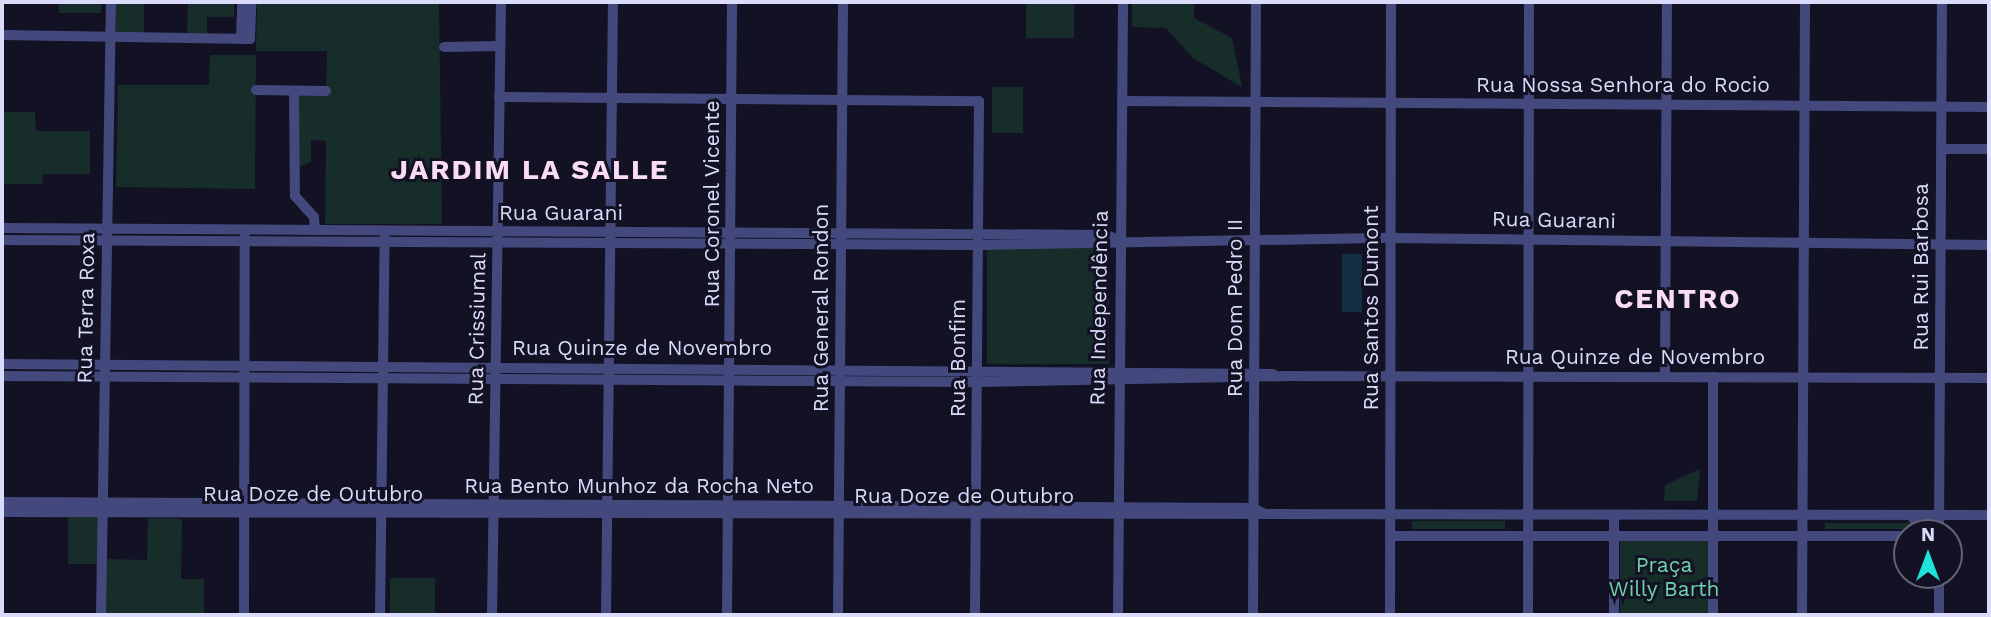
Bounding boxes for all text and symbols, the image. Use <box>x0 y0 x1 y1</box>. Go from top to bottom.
street label: Rua Nossa Senhora do Rocio <box>1475 72 1771 98</box>
street label: Rua Coronel Vicente <box>699 99 725 309</box>
district label: JARDIM LA SALLE <box>392 153 668 187</box>
street label: Rua Rui Barbosa <box>1908 183 1934 351</box>
street label: Rua Guarani <box>499 200 623 226</box>
street label: Rua General Rondon <box>808 203 834 413</box>
street label: Rua Santos Dumont <box>1358 205 1384 411</box>
street label: Rua Guarani <box>1492 206 1616 234</box>
street label: Rua Independência <box>1085 210 1113 406</box>
street label: Rua Dom Pedro II <box>1222 219 1248 397</box>
street label: Rua Terra Roxa <box>72 231 100 385</box>
street label: Rua Crissiumal <box>463 252 491 406</box>
district label: CENTRO <box>1615 282 1741 316</box>
street label: Rua Bonfim <box>945 299 971 417</box>
street label: Rua Quinze de Novembro <box>512 335 772 361</box>
street label: Rua Quinze de Novembro <box>1505 344 1765 370</box>
street label: Rua Bento Munhoz da Rocha Neto <box>463 473 815 499</box>
street label: Rua Doze de Outubro <box>203 481 423 507</box>
street label: Rua Doze de Outubro <box>854 483 1074 509</box>
north arrow <box>1893 519 1963 589</box>
text: N <box>1921 523 1935 546</box>
park label: Praça Willy Barth <box>1608 552 1720 602</box>

